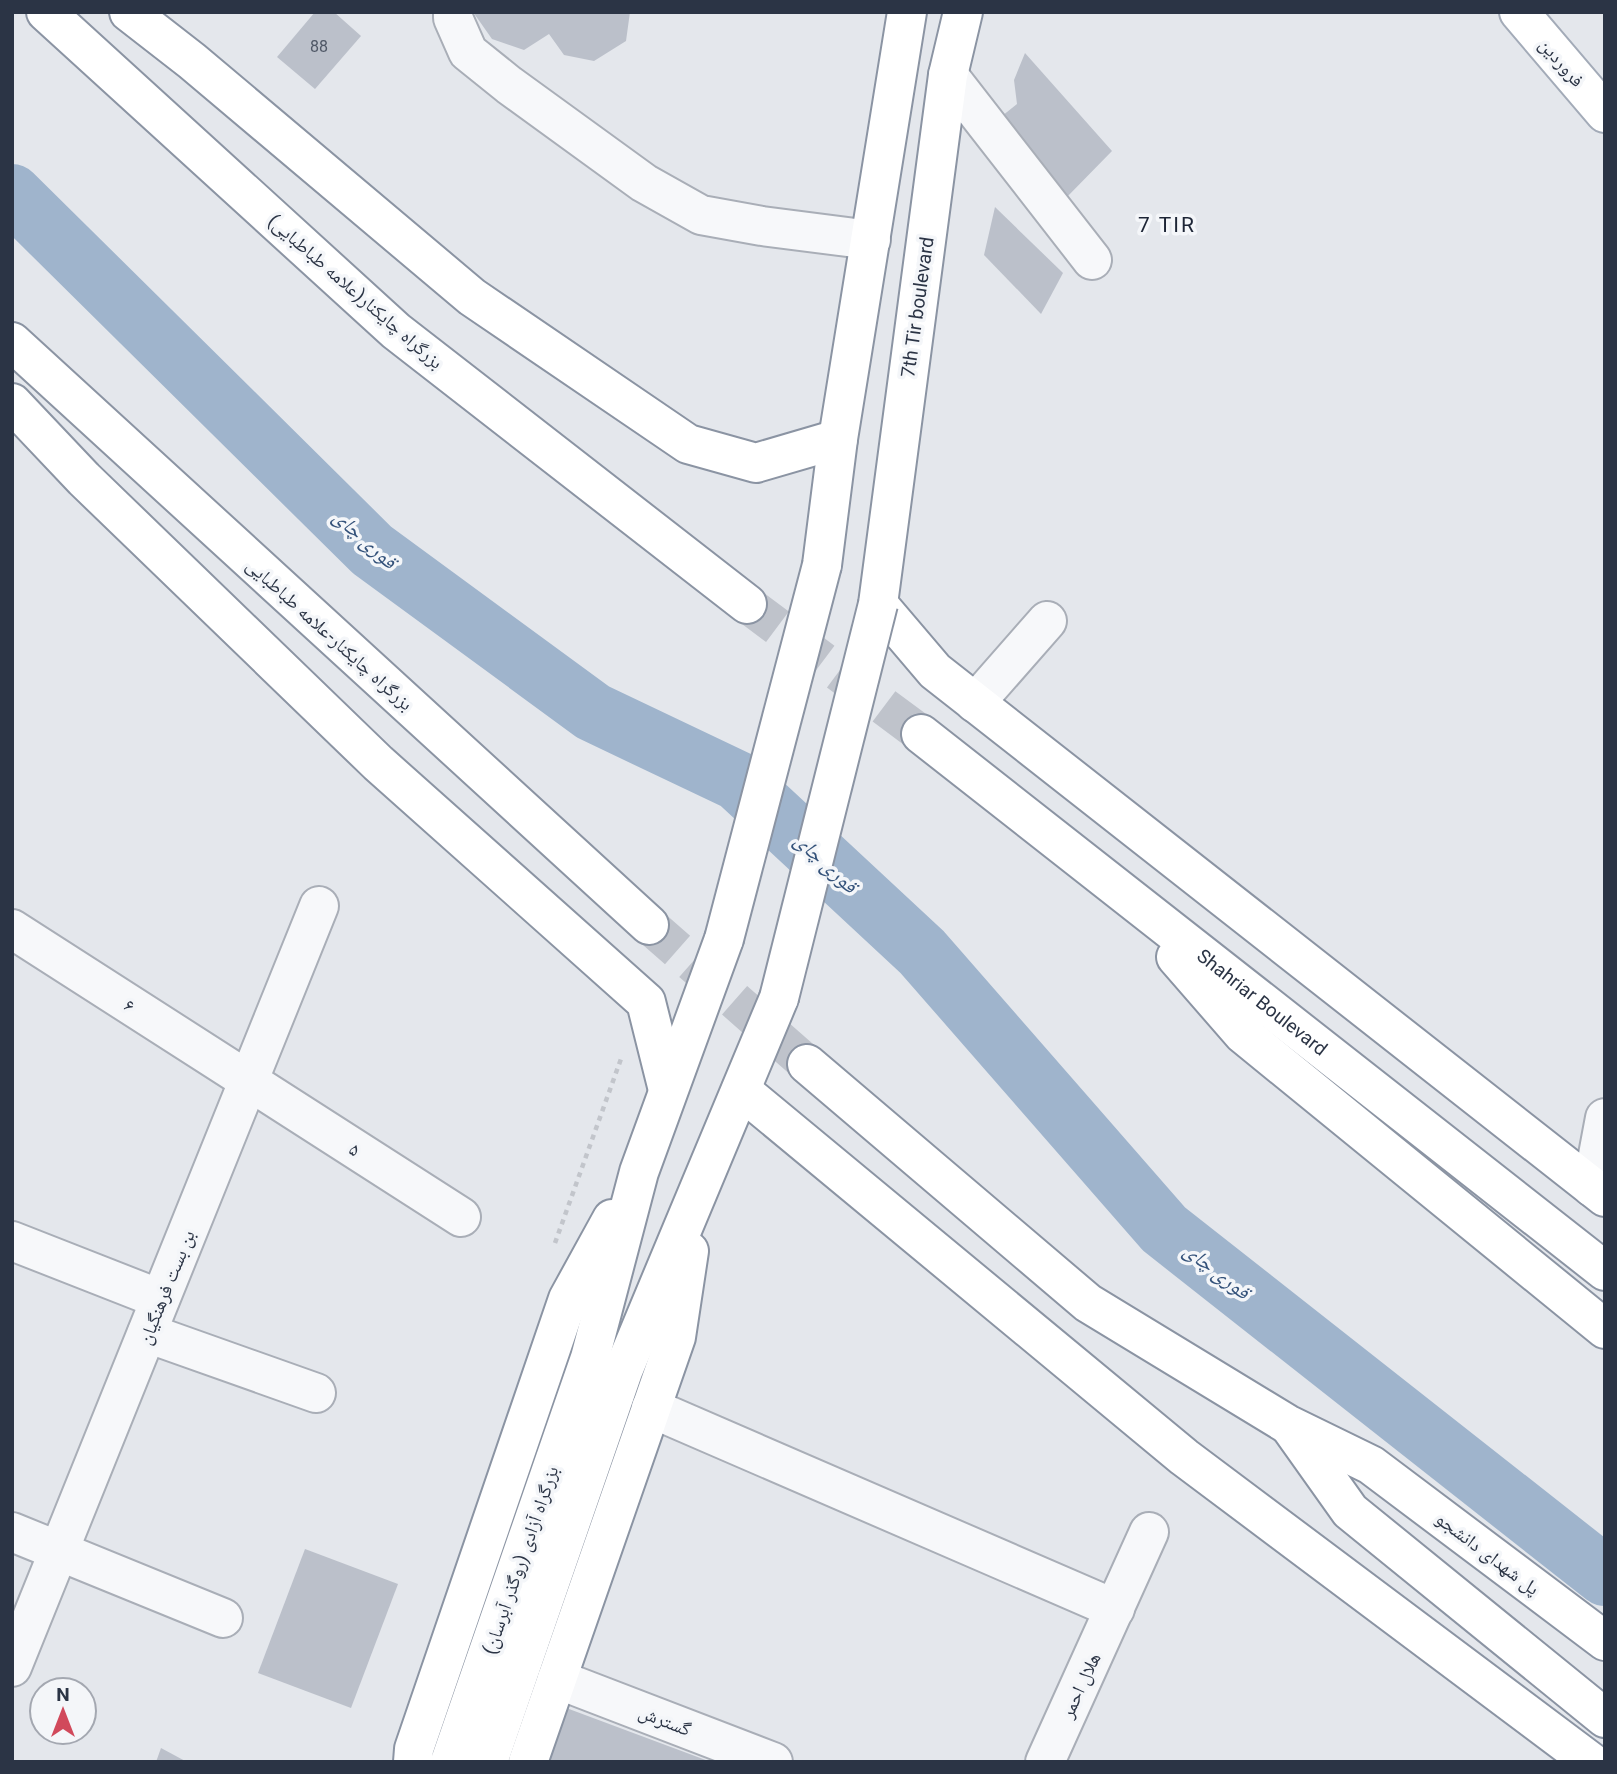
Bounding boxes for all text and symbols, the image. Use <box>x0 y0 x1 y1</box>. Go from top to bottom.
street label: فروردین <box>1534 33 1589 92</box>
house number: 88 <box>310 37 328 56</box>
street label: بزرگراه چایکنار(علامه طباطبایی) <box>264 209 448 374</box>
district label: 7 TIR <box>1138 213 1196 237</box>
street label: 7th Tir boulevard <box>896 235 939 379</box>
water label: قوری چای <box>328 504 404 576</box>
street label: بزرگراه چایکنار-علامه طباطبایی <box>242 553 418 715</box>
water label: قوری چای <box>789 828 864 901</box>
street label: Shahriar Boulevard <box>1192 944 1332 1061</box>
street label: ۶ <box>120 993 140 1017</box>
street label: ۵ <box>345 1137 365 1161</box>
street label: بن بست فرهنگیان <box>133 1227 200 1348</box>
water label: قوری چای <box>1179 1238 1257 1307</box>
street label: بزرگراه آزادی (روگذر آبرسان) <box>477 1463 564 1657</box>
street label: پل شهدای دانشجو <box>1431 1507 1544 1600</box>
street label: هلال احمر <box>1055 1649 1106 1722</box>
north arrow <box>28 1676 98 1746</box>
text: N <box>56 1683 70 1706</box>
street label: گسترش <box>635 1700 694 1741</box>

